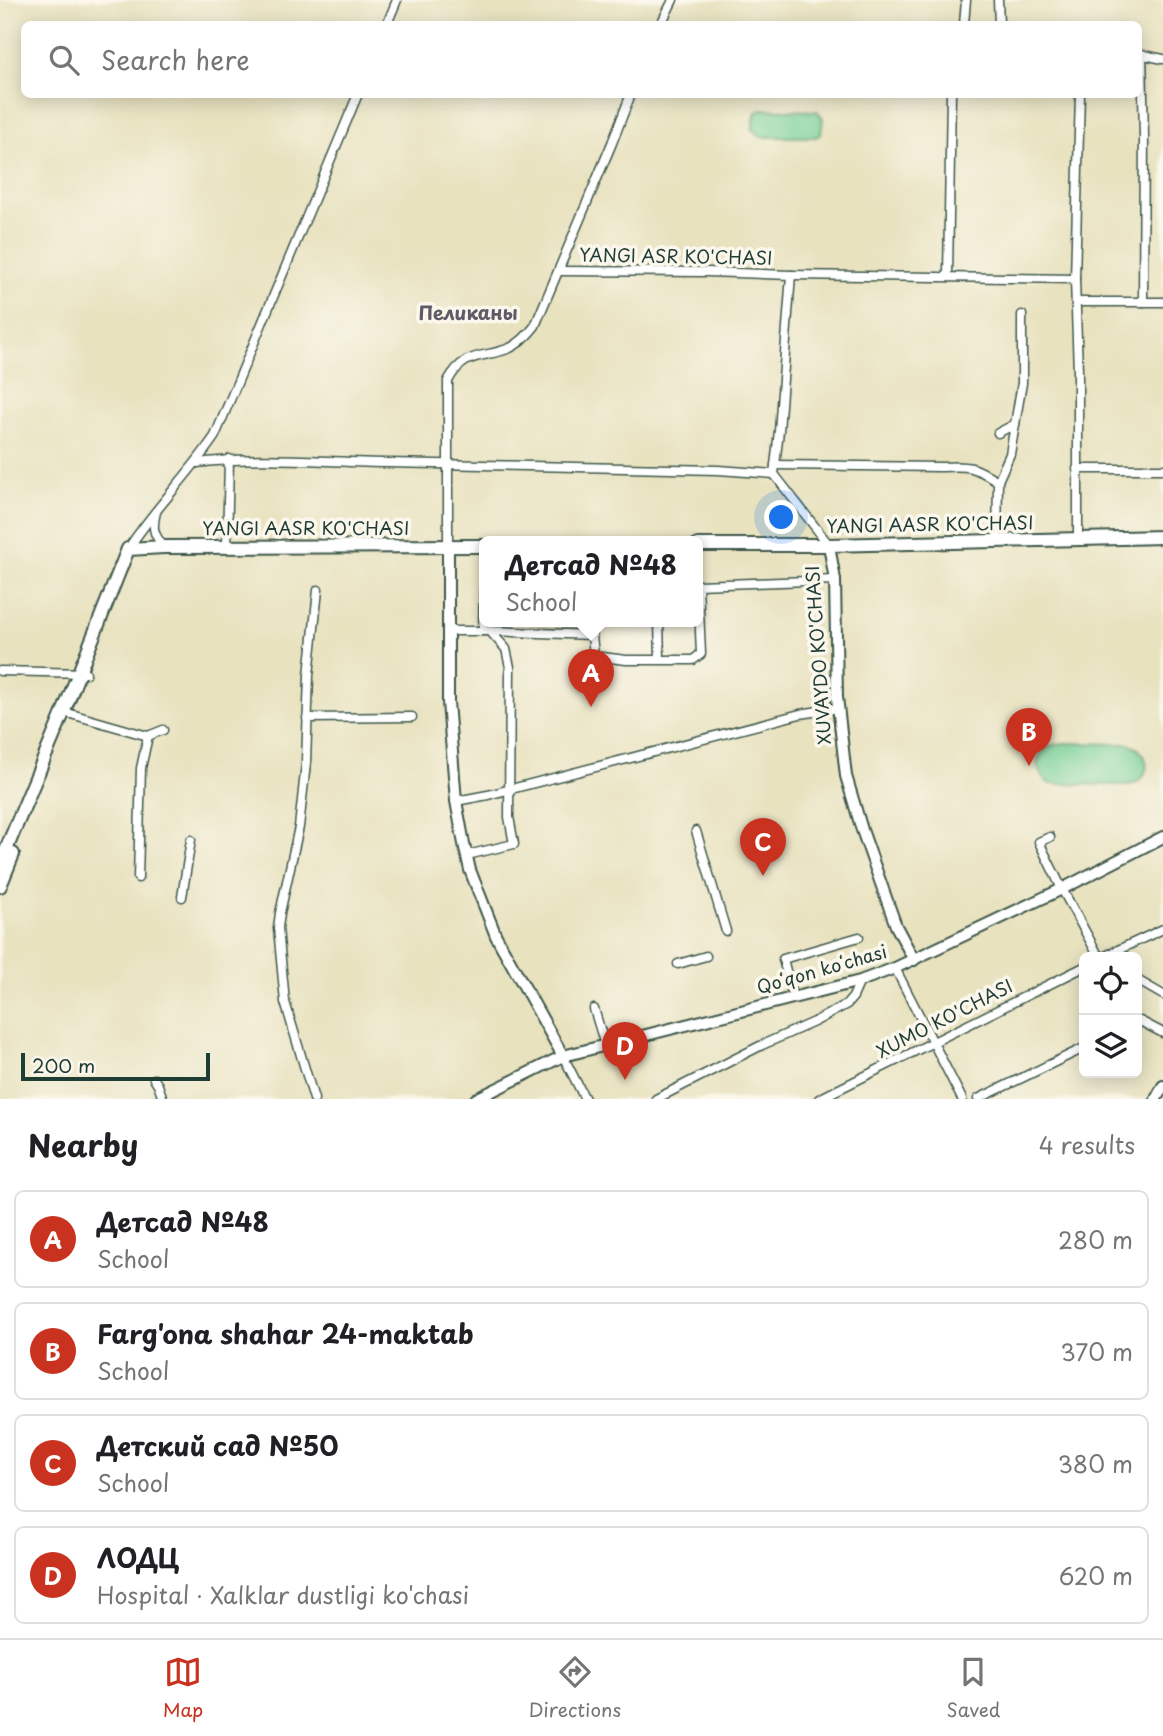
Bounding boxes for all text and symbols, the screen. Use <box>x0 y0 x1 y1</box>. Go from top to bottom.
search box <box>21 21 1142 98</box>
text: Search here <box>101 40 250 79</box>
icon: search <box>45 41 83 79</box>
street label: YANGI ASR KO'CHASI <box>579 240 773 271</box>
district label: Пеликаны <box>418 298 518 326</box>
your location <box>764 500 798 534</box>
street label: YANGI AASR KO'CHASI <box>826 508 1034 539</box>
street label: YANGI AASR KO'CHASI <box>202 514 410 541</box>
popup <box>479 536 703 627</box>
text: Детсад №48 <box>505 545 677 584</box>
street label: XUVAYDO KO'CHASI <box>798 565 837 746</box>
text: School <box>505 584 577 619</box>
pin: A <box>568 649 614 707</box>
pin: B <box>1006 708 1052 766</box>
pin: C <box>740 818 786 876</box>
street label: Qoʻqon koʻchasi <box>753 937 890 1000</box>
map controls <box>1079 952 1142 1078</box>
button: locate <box>1079 952 1142 1015</box>
street label: XUMO KO'CHASI <box>871 972 1017 1064</box>
button: layers <box>1079 1015 1142 1078</box>
pin: D <box>602 1022 648 1080</box>
scale bar <box>21 1050 210 1082</box>
text: 200 m <box>32 1051 95 1079</box>
text: Nearby <box>28 1122 138 1167</box>
text: 4 results <box>1039 1127 1135 1162</box>
text: Детсад №48 <box>97 1202 269 1241</box>
text: A <box>44 1222 62 1257</box>
text: 280 m <box>1058 1222 1133 1257</box>
text: School <box>97 1241 169 1276</box>
text: Farg'ona shahar 24-maktab <box>97 1314 474 1353</box>
text: B <box>45 1334 61 1369</box>
text: 370 m <box>1060 1334 1133 1369</box>
text: School <box>97 1353 169 1388</box>
text: Детский сад №50 <box>97 1426 339 1465</box>
text: C <box>44 1446 62 1481</box>
text: 380 m <box>1058 1446 1133 1481</box>
text: School <box>97 1465 169 1500</box>
text: ЛОДЦ <box>97 1538 179 1577</box>
text: D <box>44 1558 62 1593</box>
text: 620 m <box>1059 1558 1133 1593</box>
text: Hospital · Xalklar dustligi ko'chasi <box>97 1577 469 1612</box>
tab: Map <box>163 1653 203 1723</box>
tab: Directions <box>529 1653 621 1723</box>
tab: Saved <box>946 1653 1000 1723</box>

